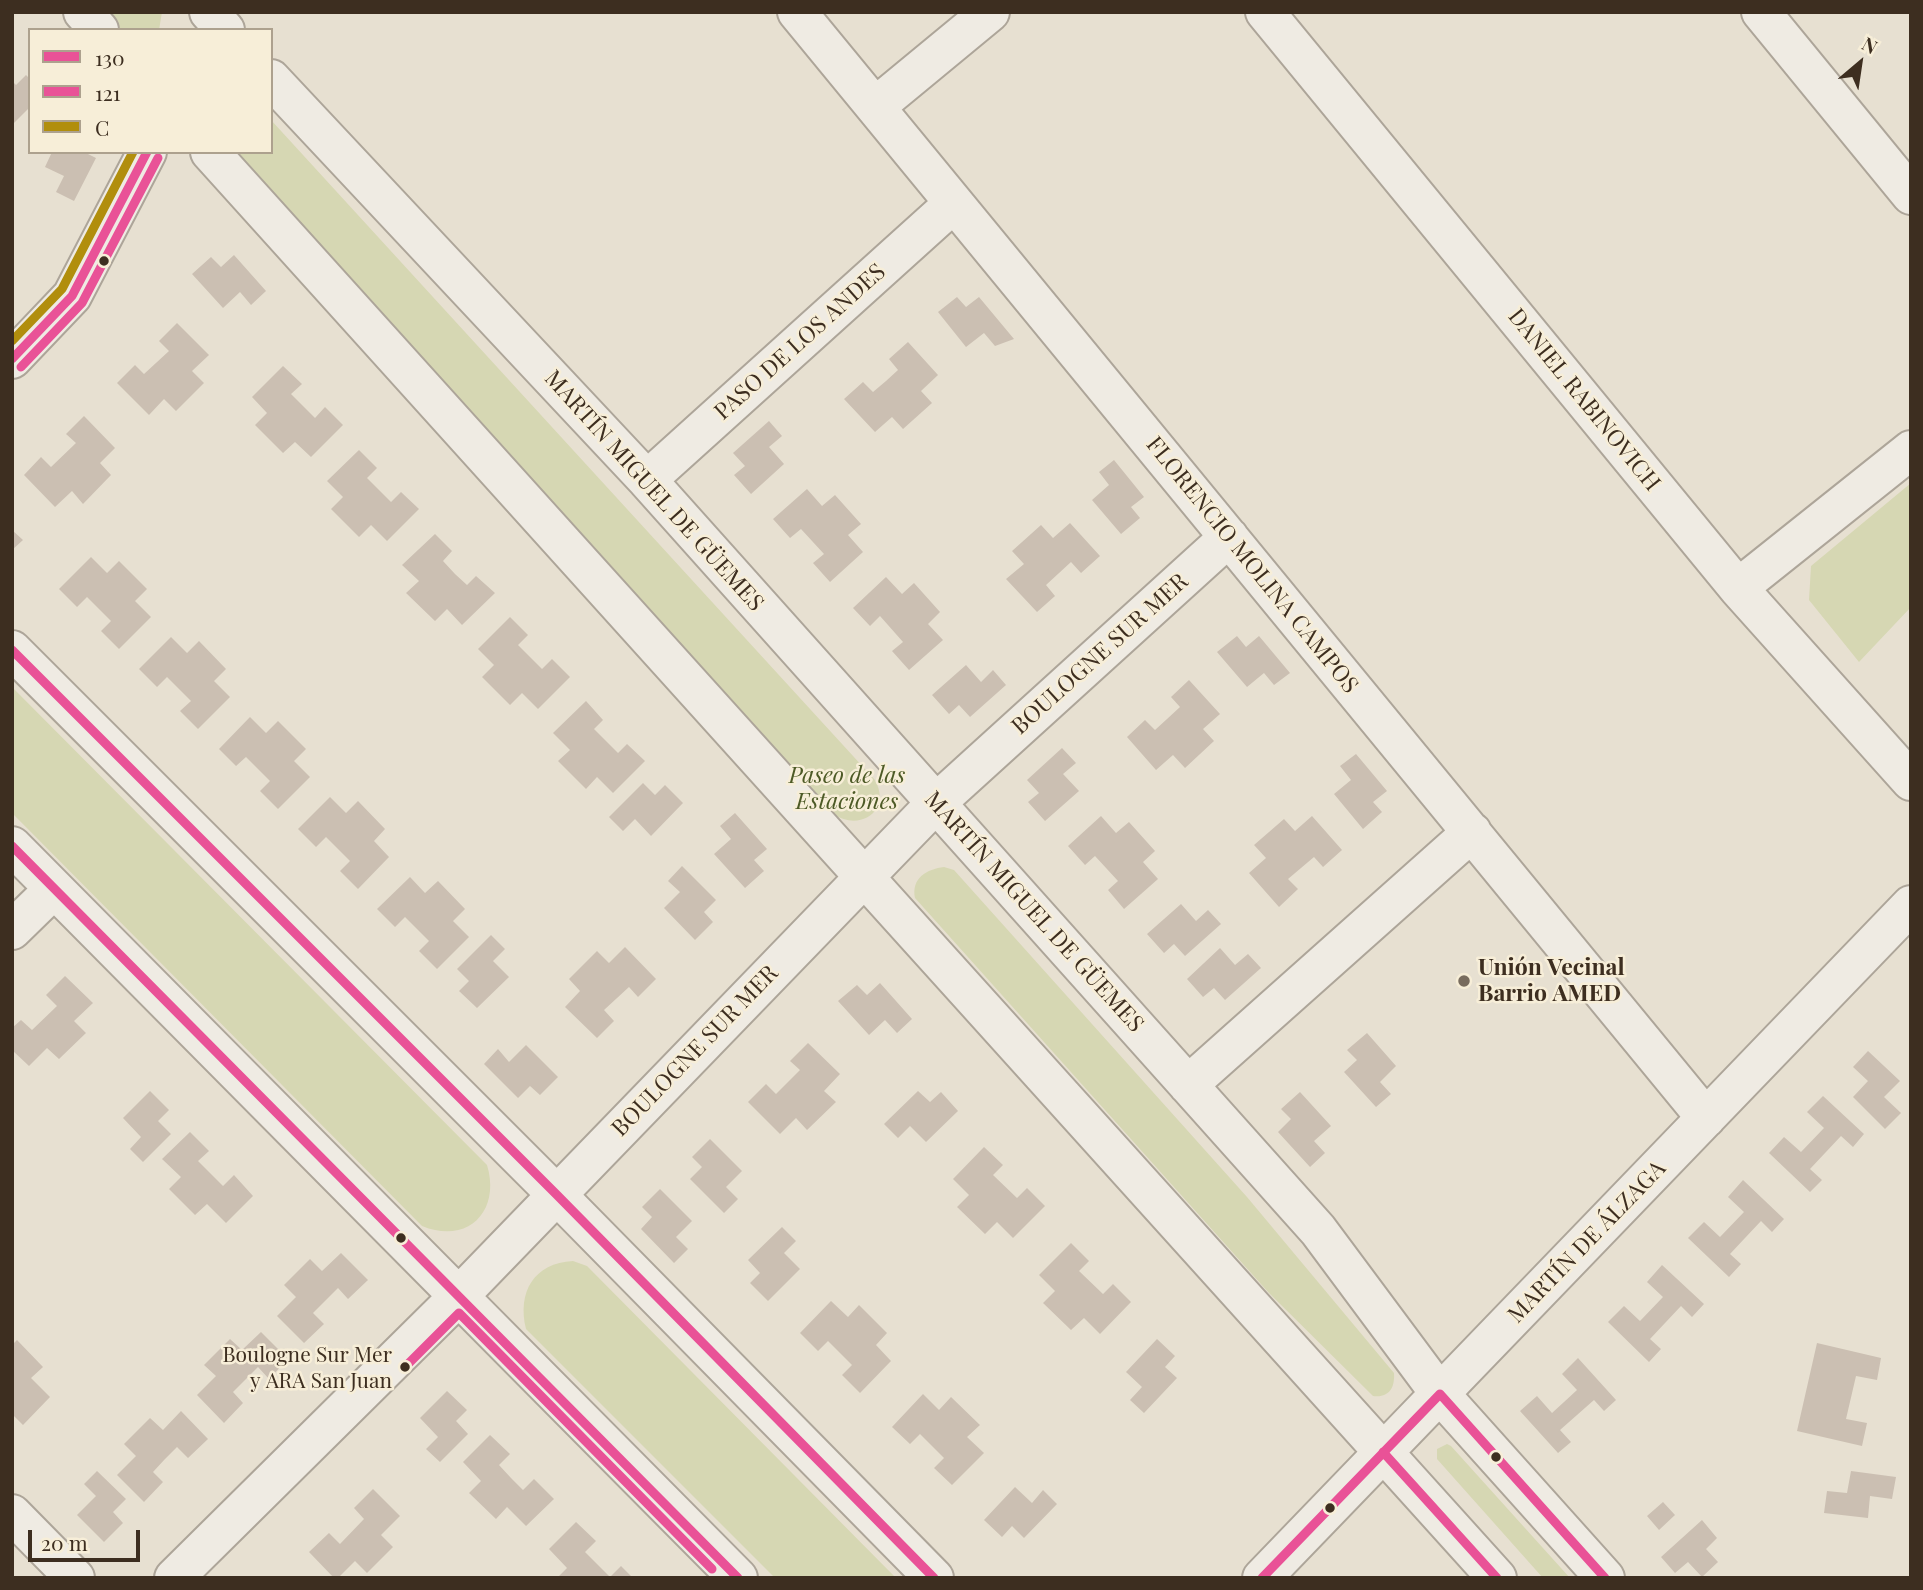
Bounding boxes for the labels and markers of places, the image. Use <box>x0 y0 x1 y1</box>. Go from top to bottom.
unlabelled marker <box>97 254 111 268</box>
place label: Unión Vecinal Barrio AMED <box>1478 954 1625 1008</box>
marker: Unión Vecinal Barrio AMED <box>1456 973 1472 989</box>
unlabelled marker <box>394 1231 408 1245</box>
place label: Boulogne Sur Mer y ARA San Juan <box>222 1342 392 1392</box>
marker: Boulogne Sur Mer y ARA San Juan <box>398 1360 412 1374</box>
unlabelled marker <box>1489 1450 1503 1464</box>
unlabelled marker <box>1323 1501 1337 1515</box>

